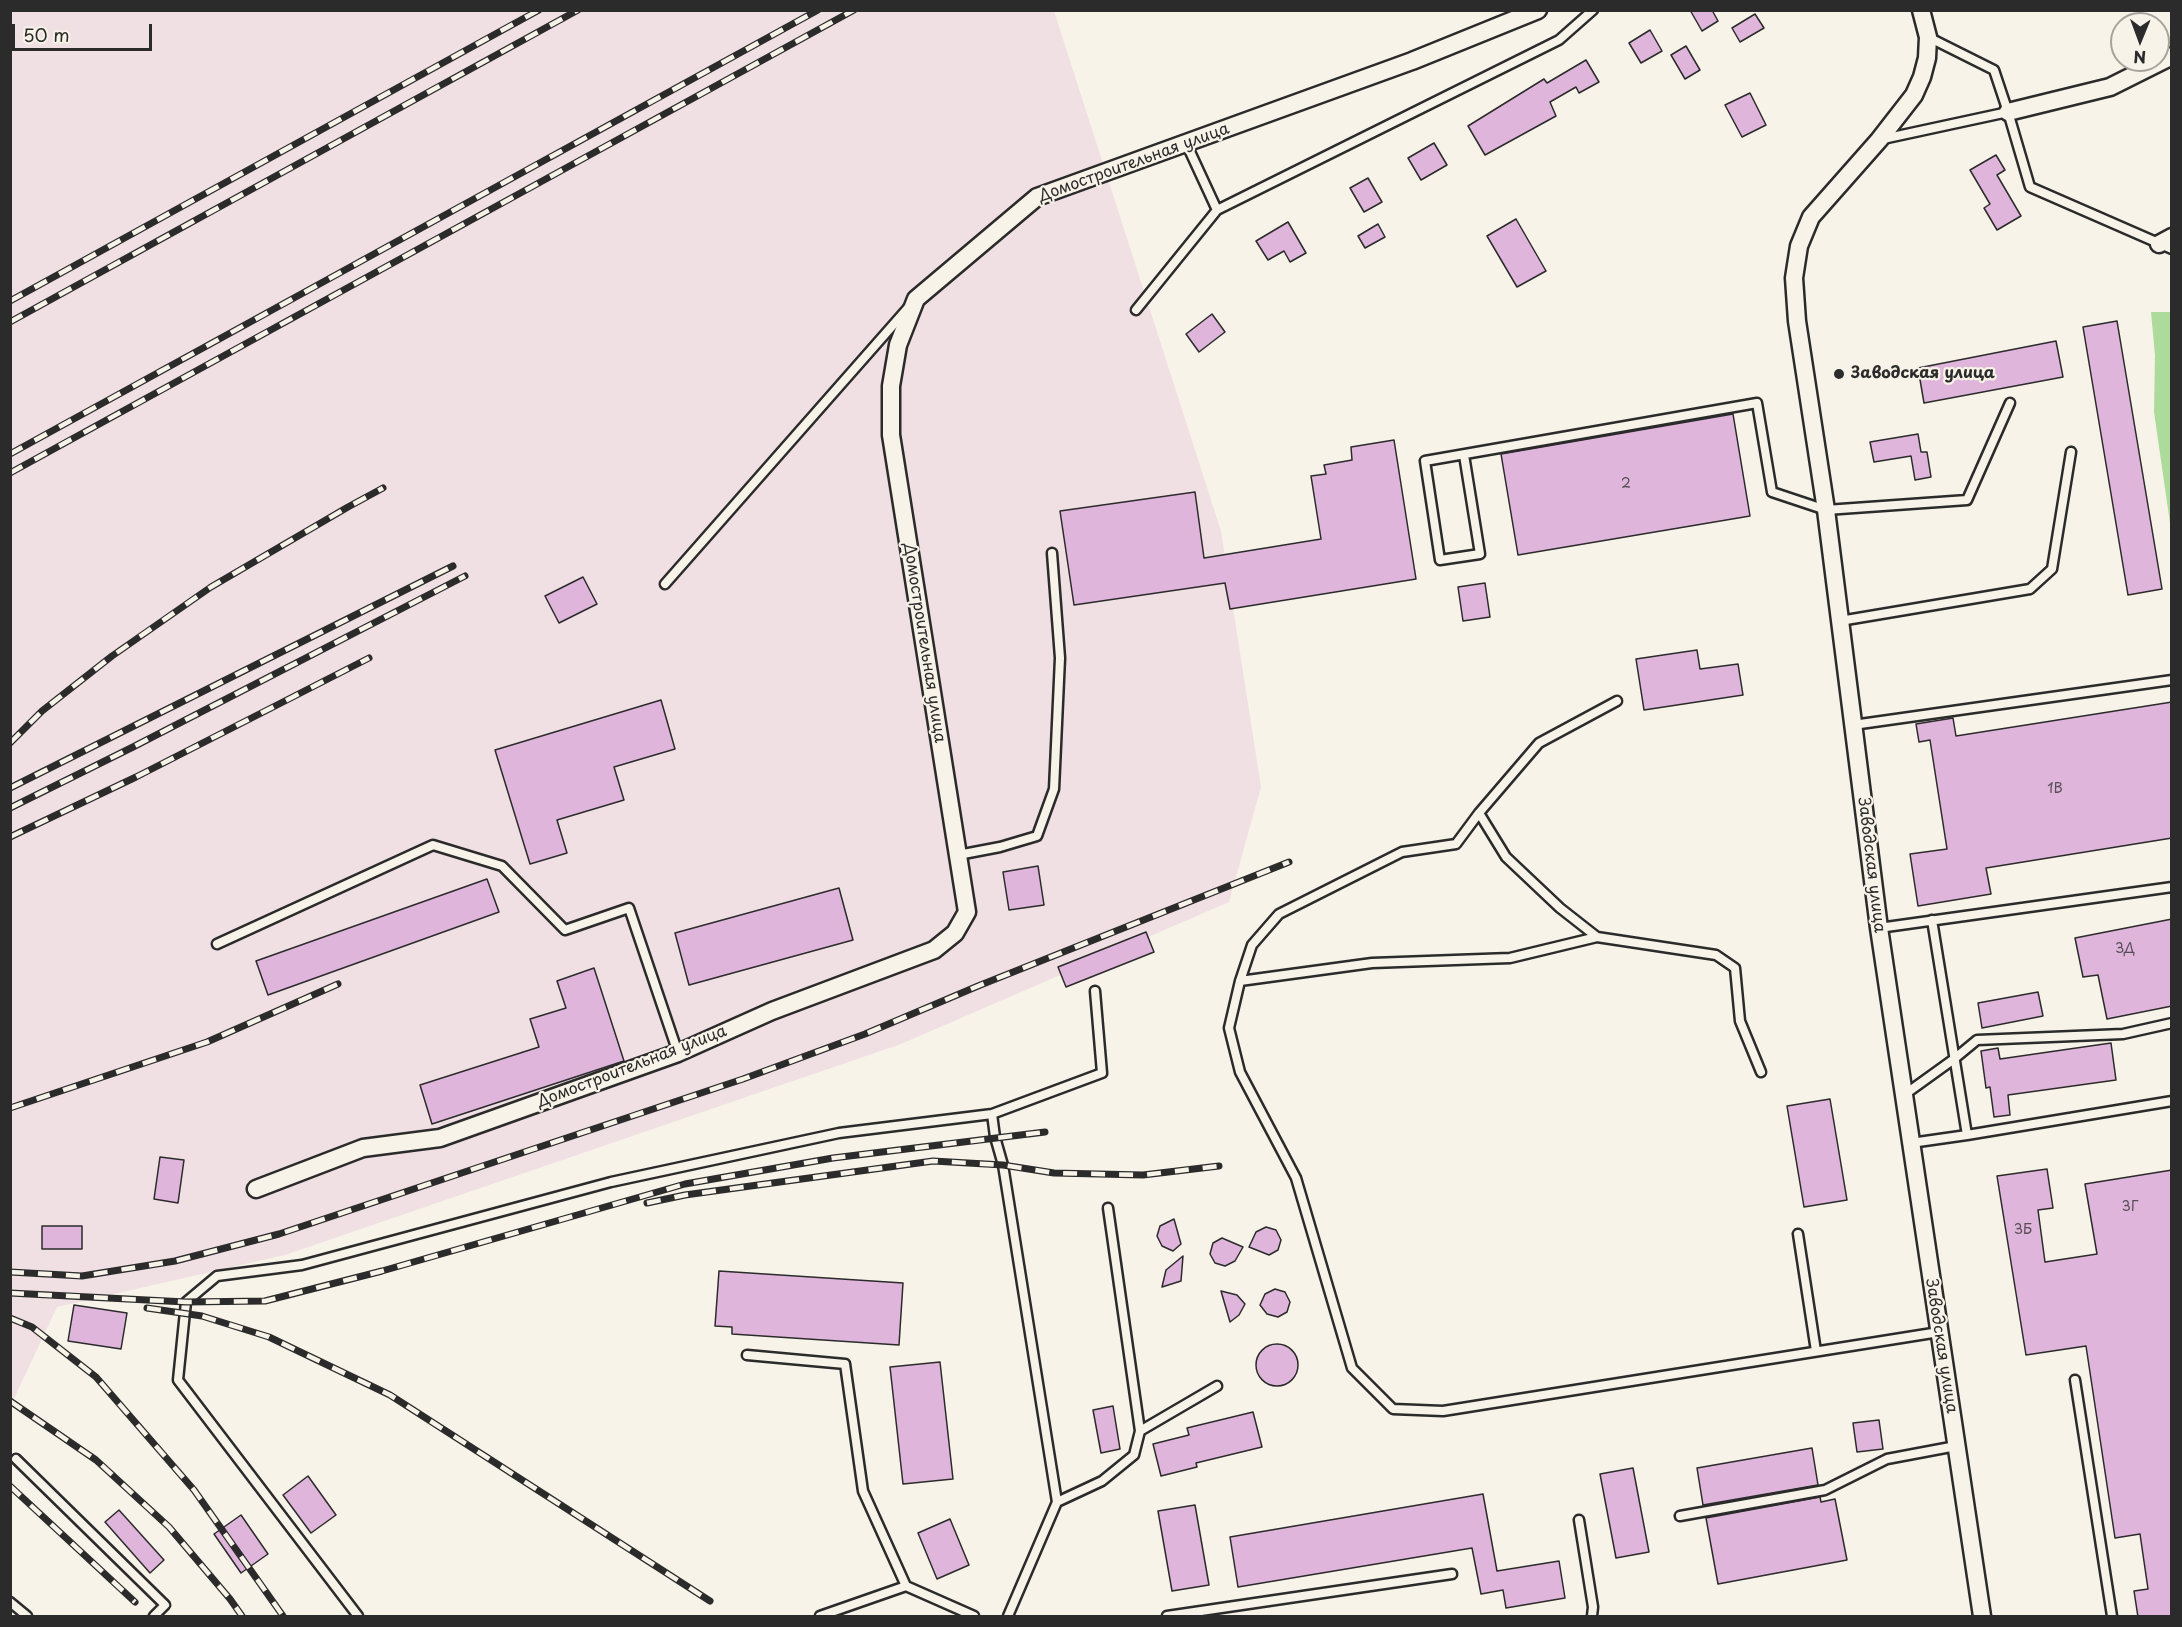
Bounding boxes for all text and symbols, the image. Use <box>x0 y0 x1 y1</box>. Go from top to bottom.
scale bar <box>15 12 154 50</box>
north arrow <box>2110 12 2170 72</box>
text: 50 m <box>23 21 70 48</box>
text: N <box>2133 46 2146 70</box>
street label: Домостроительная улица <box>1036 119 1232 207</box>
place label: Заводская улица <box>1851 364 1995 384</box>
marker: Заводская улица <box>1832 367 1846 381</box>
house number: 2 <box>1621 476 1631 492</box>
street label: Домостроительная улица <box>899 542 949 744</box>
house number: 1В <box>2047 781 2063 797</box>
street label: Заводская улица <box>1853 796 1889 934</box>
house number: 3Д <box>2115 941 2135 957</box>
street label: Домостроительная улица <box>534 1022 730 1112</box>
house number: 3Г <box>2122 1199 2138 1215</box>
house number: 3Б <box>2014 1222 2032 1238</box>
street label: Заводская улица <box>1921 1277 1961 1415</box>

